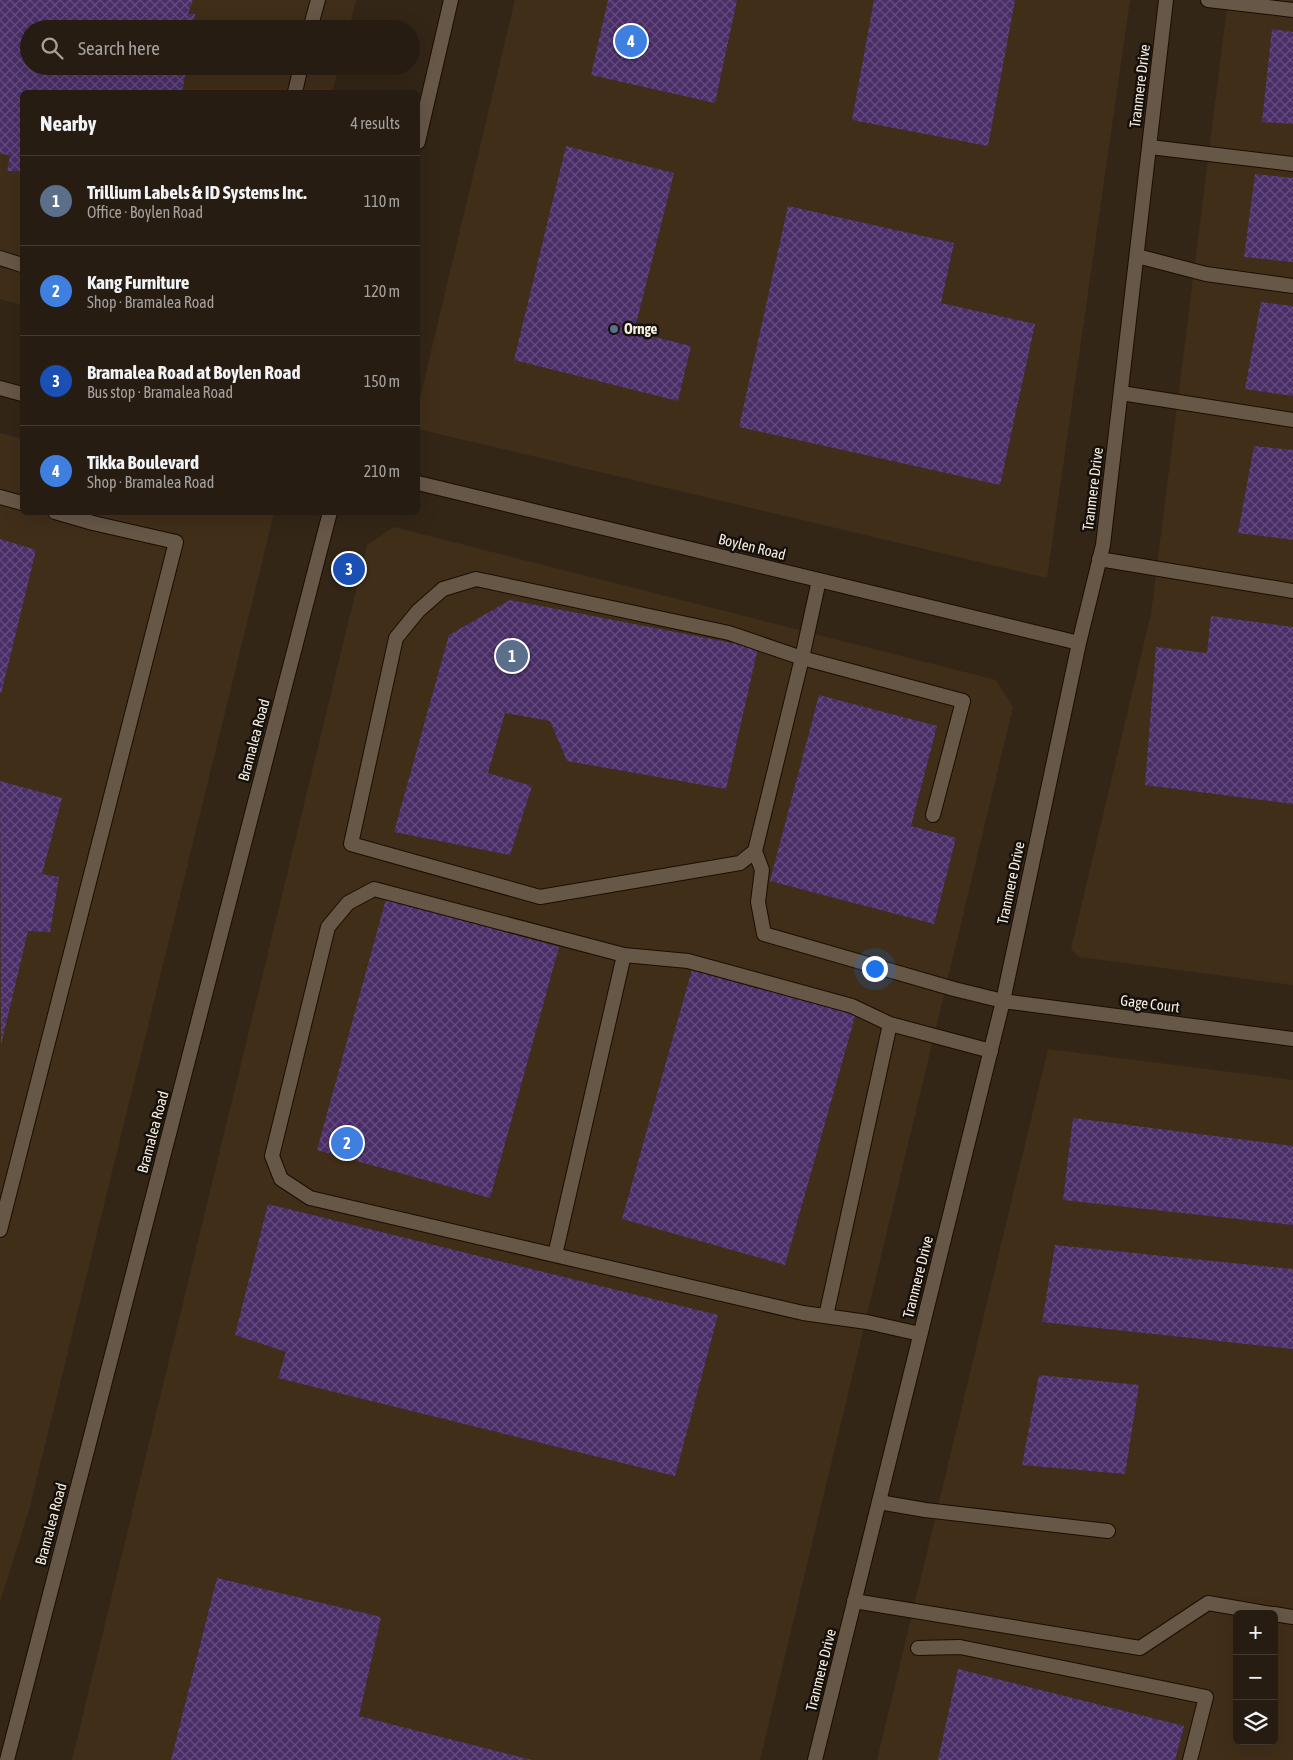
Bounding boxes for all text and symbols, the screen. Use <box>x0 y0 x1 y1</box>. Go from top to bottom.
search box <box>20 20 420 75</box>
pin: 4 <box>615 22 647 60</box>
icon: search <box>38 34 66 62</box>
text: Search here <box>78 37 160 59</box>
street label: Tranmere Drive <box>1126 43 1153 129</box>
text: Nearby <box>40 111 96 135</box>
text: 4 results <box>350 114 400 132</box>
text: Trillium Labels & ID Systems Inc. <box>87 181 307 203</box>
text: 1 <box>52 192 60 210</box>
text: 110 m <box>364 192 400 210</box>
text: Office · Boylen Road <box>87 203 203 221</box>
text: Kang Furniture <box>87 271 189 293</box>
text: 2 <box>52 282 60 300</box>
text: 120 m <box>364 282 400 300</box>
text: Shop · Bramalea Road <box>87 293 214 311</box>
place label: Ornge <box>624 320 658 337</box>
marker: Ornge <box>608 323 620 335</box>
text: Bramalea Road at Boylen Road <box>87 361 300 383</box>
text: 3 <box>52 372 60 390</box>
text: 150 m <box>364 372 400 390</box>
text: Bus stop · Bramalea Road <box>87 383 233 401</box>
street label: Tranmere Drive <box>1079 446 1106 532</box>
text: Tikka Boulevard <box>87 451 199 473</box>
text: 4 <box>52 462 60 480</box>
text: 210 m <box>364 462 400 480</box>
text: Shop · Bramalea Road <box>87 473 214 491</box>
street label: Boylen Road <box>717 530 788 563</box>
pin: 3 <box>333 550 365 588</box>
pin: 1 <box>496 637 528 675</box>
street label: Bramalea Road <box>234 697 273 783</box>
street label: Tranmere Drive <box>993 840 1028 926</box>
your location <box>862 956 888 982</box>
street label: Gage Court <box>1119 991 1181 1016</box>
street label: Bramalea Road <box>133 1089 172 1175</box>
pin: 2 <box>331 1124 363 1162</box>
street label: Tranmere Drive <box>899 1234 936 1320</box>
street label: Bramalea Road <box>31 1481 70 1567</box>
map controls <box>1233 1610 1278 1745</box>
button: + <box>1233 1610 1278 1655</box>
street label: Tranmere Drive <box>802 1627 839 1713</box>
button: − <box>1233 1655 1278 1700</box>
button: layers <box>1233 1700 1278 1745</box>

